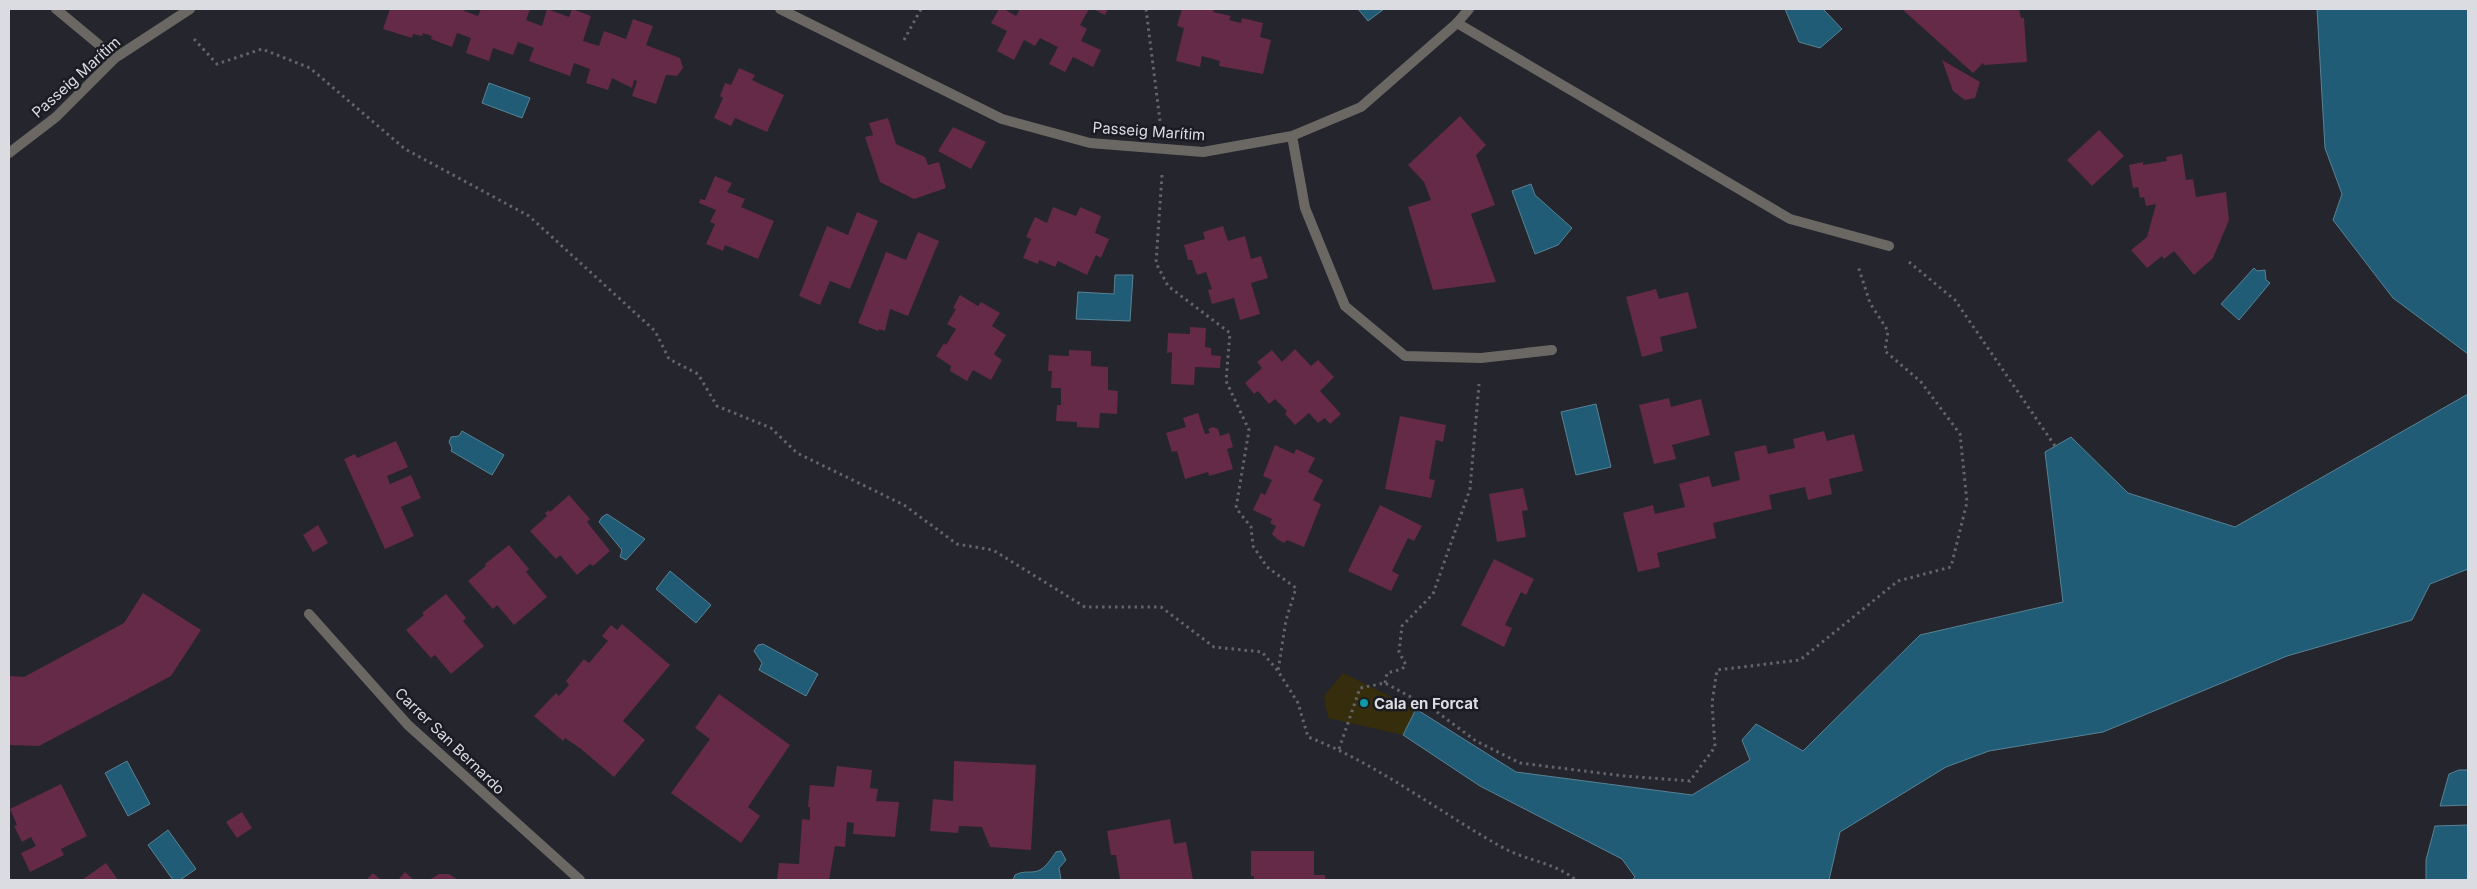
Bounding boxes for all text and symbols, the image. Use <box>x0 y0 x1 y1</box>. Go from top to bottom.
street label: Passeig Marítim <box>28 32 124 122</box>
street label: Passeig Marítim <box>1092 118 1206 144</box>
street label: Carrer San Bernardo <box>391 684 509 798</box>
place label: Cala en Forcat <box>1374 694 1479 713</box>
marker: Cala en Forcat <box>1358 697 1370 709</box>

